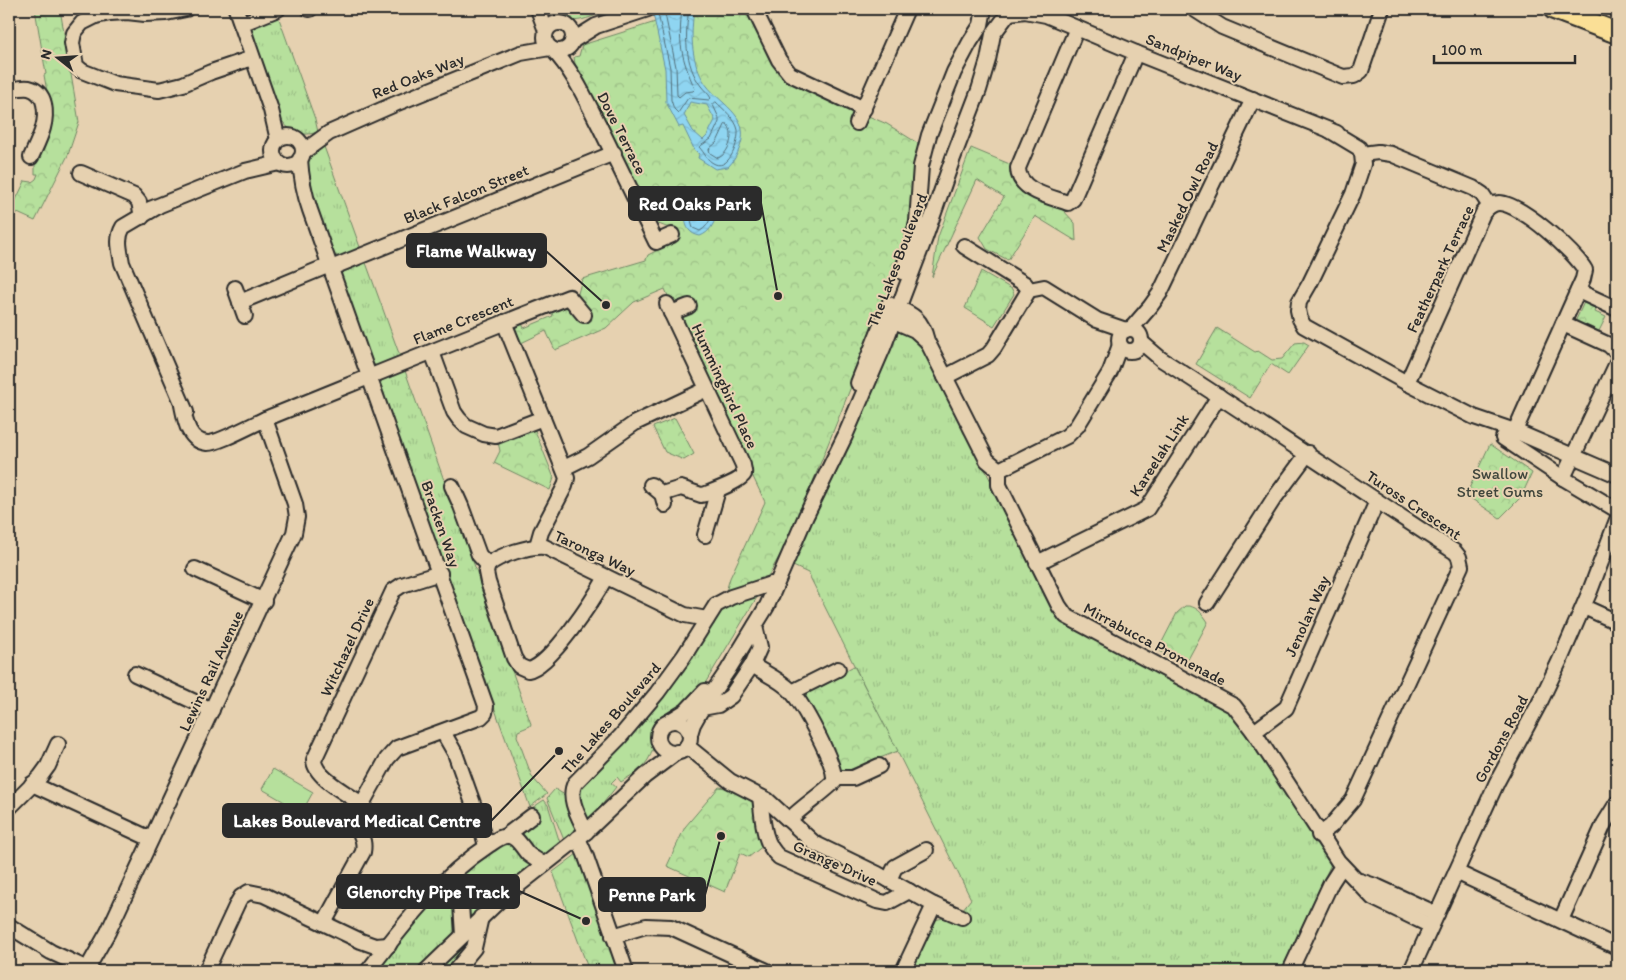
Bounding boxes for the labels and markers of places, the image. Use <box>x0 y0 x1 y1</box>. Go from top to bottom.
callout: Red Oaks Park <box>629 187 761 220</box>
callout: Flame Walkway <box>407 234 546 267</box>
callout: Lakes Boulevard Medical Centre <box>223 804 491 837</box>
callout: Glenorchy Pipe Track <box>337 875 519 908</box>
callout: Penne Park <box>599 878 705 911</box>

